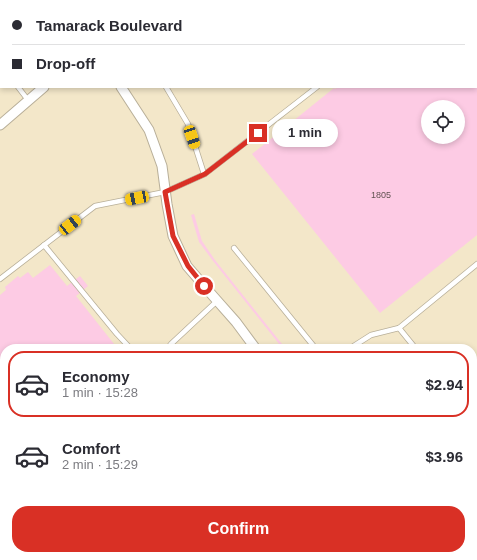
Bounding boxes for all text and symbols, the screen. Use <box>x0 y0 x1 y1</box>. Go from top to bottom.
text: Tamarack Boulevard <box>36 17 182 34</box>
text: Drop-off <box>36 55 95 72</box>
map controls <box>421 100 465 144</box>
button: locate <box>421 100 465 144</box>
callout: 1 min <box>272 119 338 147</box>
car <box>182 124 202 150</box>
route end <box>249 124 267 142</box>
text: 1 min <box>288 125 322 140</box>
car <box>124 190 150 206</box>
house number: 1805 <box>371 190 391 200</box>
car <box>57 213 83 237</box>
route start <box>195 277 213 295</box>
icon: car <box>14 366 50 402</box>
text: Economy <box>62 368 130 385</box>
text: $2.94 <box>425 376 463 393</box>
text: 1 min · 15:28 <box>62 385 138 400</box>
icon: car <box>14 438 50 474</box>
text: Comfort <box>62 440 120 457</box>
text: $3.96 <box>425 448 463 465</box>
text: 2 min · 15:29 <box>62 457 138 472</box>
button: Confirm <box>12 506 465 552</box>

